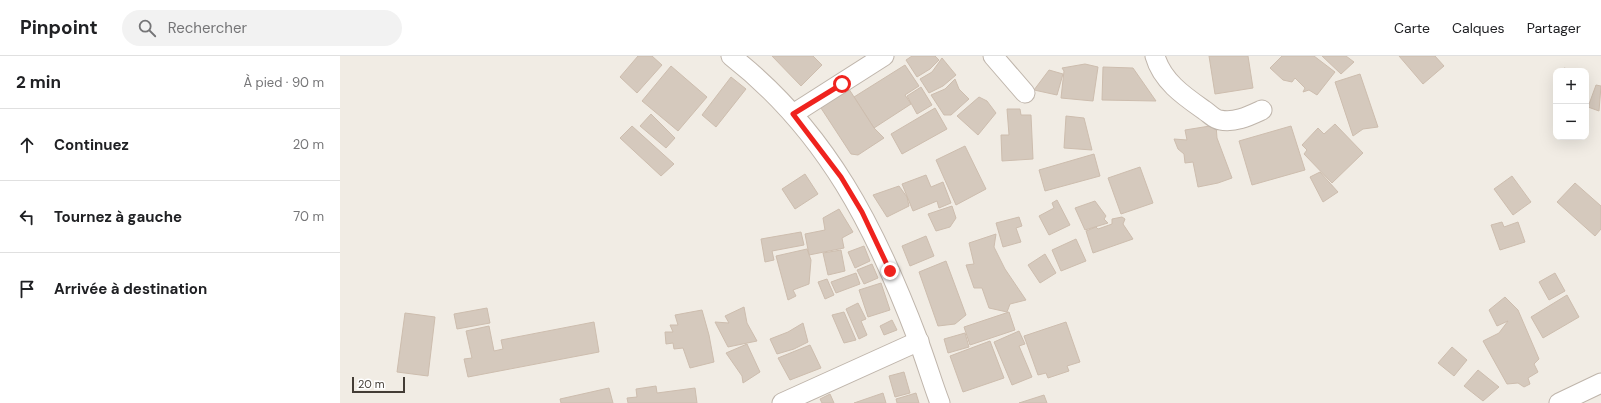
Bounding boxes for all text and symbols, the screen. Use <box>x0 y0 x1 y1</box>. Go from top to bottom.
search box <box>122 10 402 46</box>
text: Pinpoint <box>20 15 98 40</box>
icon: search <box>136 17 158 39</box>
text: Rechercher <box>168 18 247 38</box>
text: Carte <box>1394 19 1430 37</box>
text: Calques <box>1452 19 1505 37</box>
text: Partager <box>1527 19 1581 37</box>
map controls <box>1553 68 1589 140</box>
button: + <box>1553 68 1589 104</box>
text: 2 min <box>16 71 61 93</box>
text: À pied · 90 m <box>244 74 324 91</box>
route start <box>833 75 851 93</box>
button: − <box>1553 104 1589 140</box>
icon: ahead <box>16 134 38 156</box>
text: Continuez <box>54 135 129 155</box>
text: 20 m <box>293 136 324 153</box>
icon: left <box>16 206 38 228</box>
text: Tournez à gauche <box>54 207 182 227</box>
text: 70 m <box>293 208 324 225</box>
route end <box>881 262 899 280</box>
icon: arrive <box>16 278 38 300</box>
text: Arrivée à destination <box>54 279 207 299</box>
scale bar <box>352 375 405 394</box>
text: 20 m <box>358 377 384 391</box>

